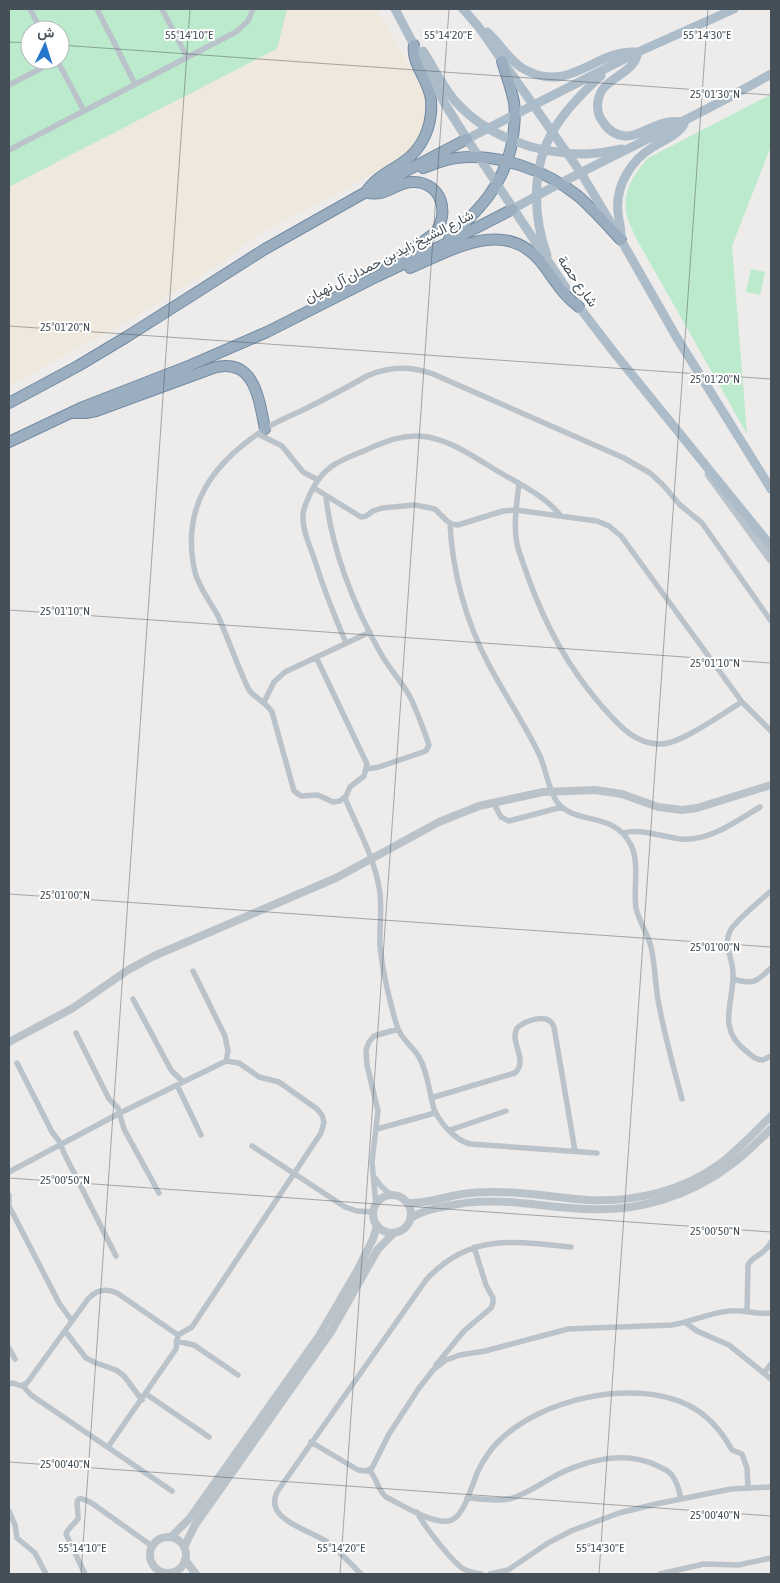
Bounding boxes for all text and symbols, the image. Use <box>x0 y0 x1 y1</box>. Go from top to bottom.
north arrow <box>20 20 70 70</box>
text: ش <box>37 23 55 42</box>
text: 55°14'10"E <box>165 28 213 42</box>
text: 55°14'20"E <box>424 28 472 42</box>
text: 55°14'30"E <box>683 28 731 42</box>
text: 25°01'30"N <box>690 87 740 101</box>
street label: شارع الشيخ زايد بن حمدان آل نهيان <box>302 206 477 308</box>
street label: شارع حصة <box>552 252 601 311</box>
text: 25°01'20"N <box>40 320 90 334</box>
text: 25°01'20"N <box>690 372 740 386</box>
text: 25°01'10"N <box>40 604 90 618</box>
text: 25°01'10"N <box>690 656 740 670</box>
text: 25°01'00"N <box>40 888 90 902</box>
text: 25°01'00"N <box>690 940 740 954</box>
text: 25°00'50"N <box>40 1173 90 1187</box>
text: 25°00'50"N <box>690 1224 740 1238</box>
text: 25°00'40"N <box>40 1457 90 1471</box>
text: 25°00'40"N <box>690 1508 740 1522</box>
text: 55°14'10"E <box>58 1541 106 1555</box>
text: 55°14'20"E <box>317 1541 365 1555</box>
text: 55°14'30"E <box>576 1541 624 1555</box>

